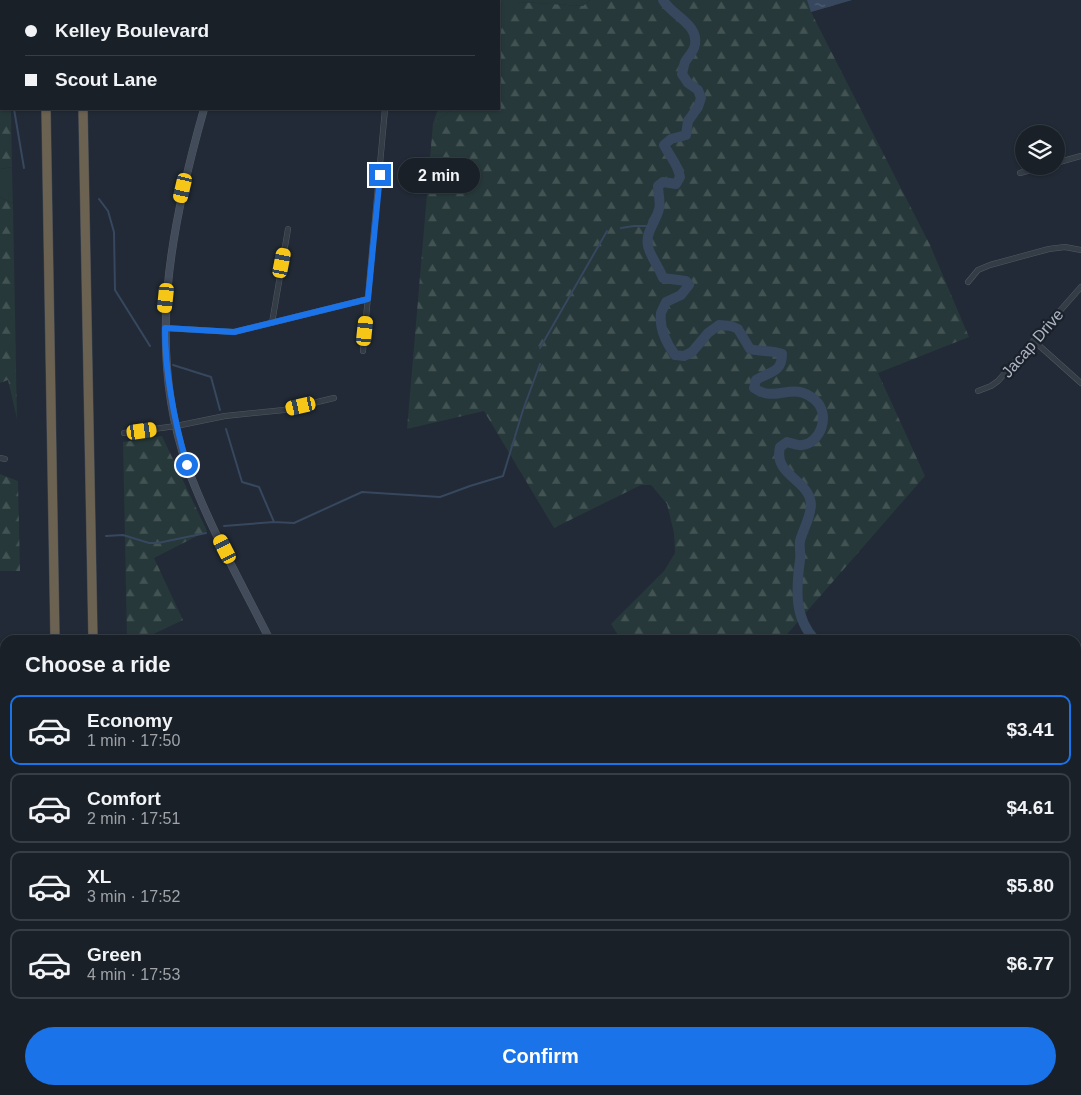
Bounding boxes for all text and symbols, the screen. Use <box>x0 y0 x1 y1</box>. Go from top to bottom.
text: Kelley Boulevard <box>55 20 209 41</box>
text: Scout Lane <box>55 69 157 90</box>
map controls <box>1015 125 1065 175</box>
button: layers <box>1015 125 1065 175</box>
callout: 2 min <box>398 158 480 192</box>
route end <box>369 164 391 186</box>
text: 2 min <box>418 167 460 184</box>
car <box>172 172 193 204</box>
car <box>271 247 292 279</box>
car <box>156 282 175 314</box>
street label: Jacap Drive <box>998 306 1067 381</box>
car <box>355 315 374 347</box>
car <box>284 395 317 417</box>
car <box>126 421 157 441</box>
route start <box>176 454 198 476</box>
car <box>211 532 238 566</box>
text: Choose a ride <box>25 652 170 677</box>
icon: car <box>27 708 72 753</box>
text: Economy <box>87 710 173 731</box>
text: $3.41 <box>1006 719 1054 740</box>
text: 1 min · 17:50 <box>87 732 180 749</box>
icon: car <box>27 786 72 831</box>
text: Comfort <box>87 788 161 809</box>
text: $4.61 <box>1006 797 1054 818</box>
text: 2 min · 17:51 <box>87 810 180 827</box>
icon: car <box>27 864 72 909</box>
text: XL <box>87 866 111 887</box>
text: $5.80 <box>1006 875 1054 896</box>
text: 3 min · 17:52 <box>87 888 180 905</box>
icon: car <box>27 942 72 987</box>
text: Green <box>87 944 142 965</box>
text: $6.77 <box>1006 953 1054 974</box>
text: 4 min · 17:53 <box>87 966 180 983</box>
button: Confirm <box>25 1027 1056 1085</box>

